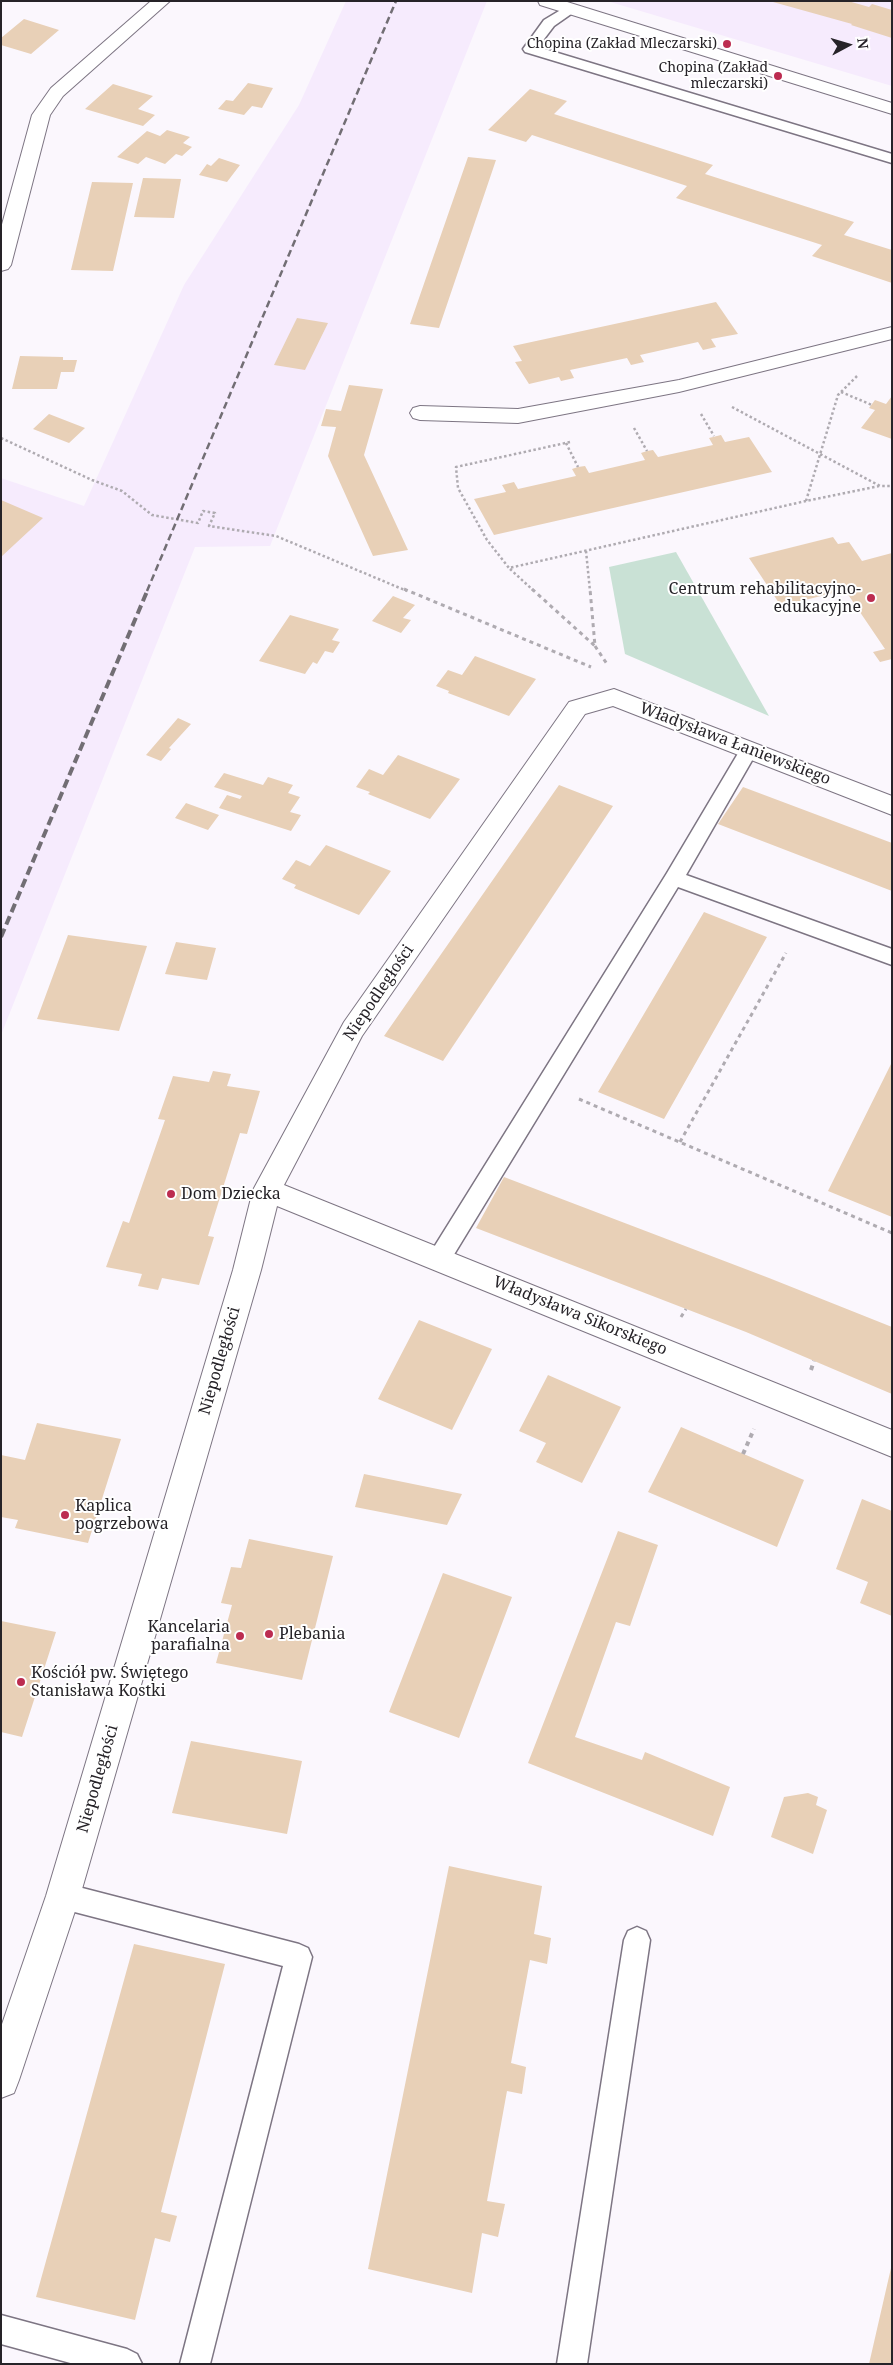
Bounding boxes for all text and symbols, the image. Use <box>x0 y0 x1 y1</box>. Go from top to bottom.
north arrow <box>823 20 873 70</box>
place label: Chopina (Zakład Mleczarski) <box>527 36 717 52</box>
text: N <box>853 37 873 50</box>
marker: Chopina (Zakład Mleczarski) <box>721 38 733 50</box>
place label: Chopina (Zakład mleczarski) <box>659 60 768 92</box>
marker: Chopina (Zakład mleczarski) <box>772 70 784 82</box>
place label: Centrum rehabilitacyjno- edukacyjne <box>669 579 861 617</box>
marker: Centrum rehabilitacyjno- edukacyjne <box>865 592 877 604</box>
street label: Władysława Łaniewskiego <box>637 699 833 789</box>
street label: Niepodległości <box>340 941 418 1045</box>
place label: Dom Dziecka <box>181 1184 281 1204</box>
marker: Dom Dziecka <box>165 1188 177 1200</box>
street label: Władysława Sikorskiego <box>490 1272 670 1360</box>
street label: Niepodległości <box>195 1305 245 1417</box>
place label: Kaplica pogrzebowa <box>75 1496 169 1534</box>
marker: Kaplica pogrzebowa <box>59 1509 71 1521</box>
place label: Kancelaria parafialna <box>147 1617 230 1655</box>
place label: Plebania <box>279 1624 345 1644</box>
marker: Plebania <box>263 1628 275 1640</box>
marker: Kancelaria parafialna <box>234 1630 246 1642</box>
place label: Kościół pw. Świętego Stanisława Kostki <box>31 1663 189 1701</box>
marker: Kościół pw. Świętego Stanisława Kostki <box>15 1676 27 1688</box>
street label: Niepodległości <box>73 1723 123 1835</box>

